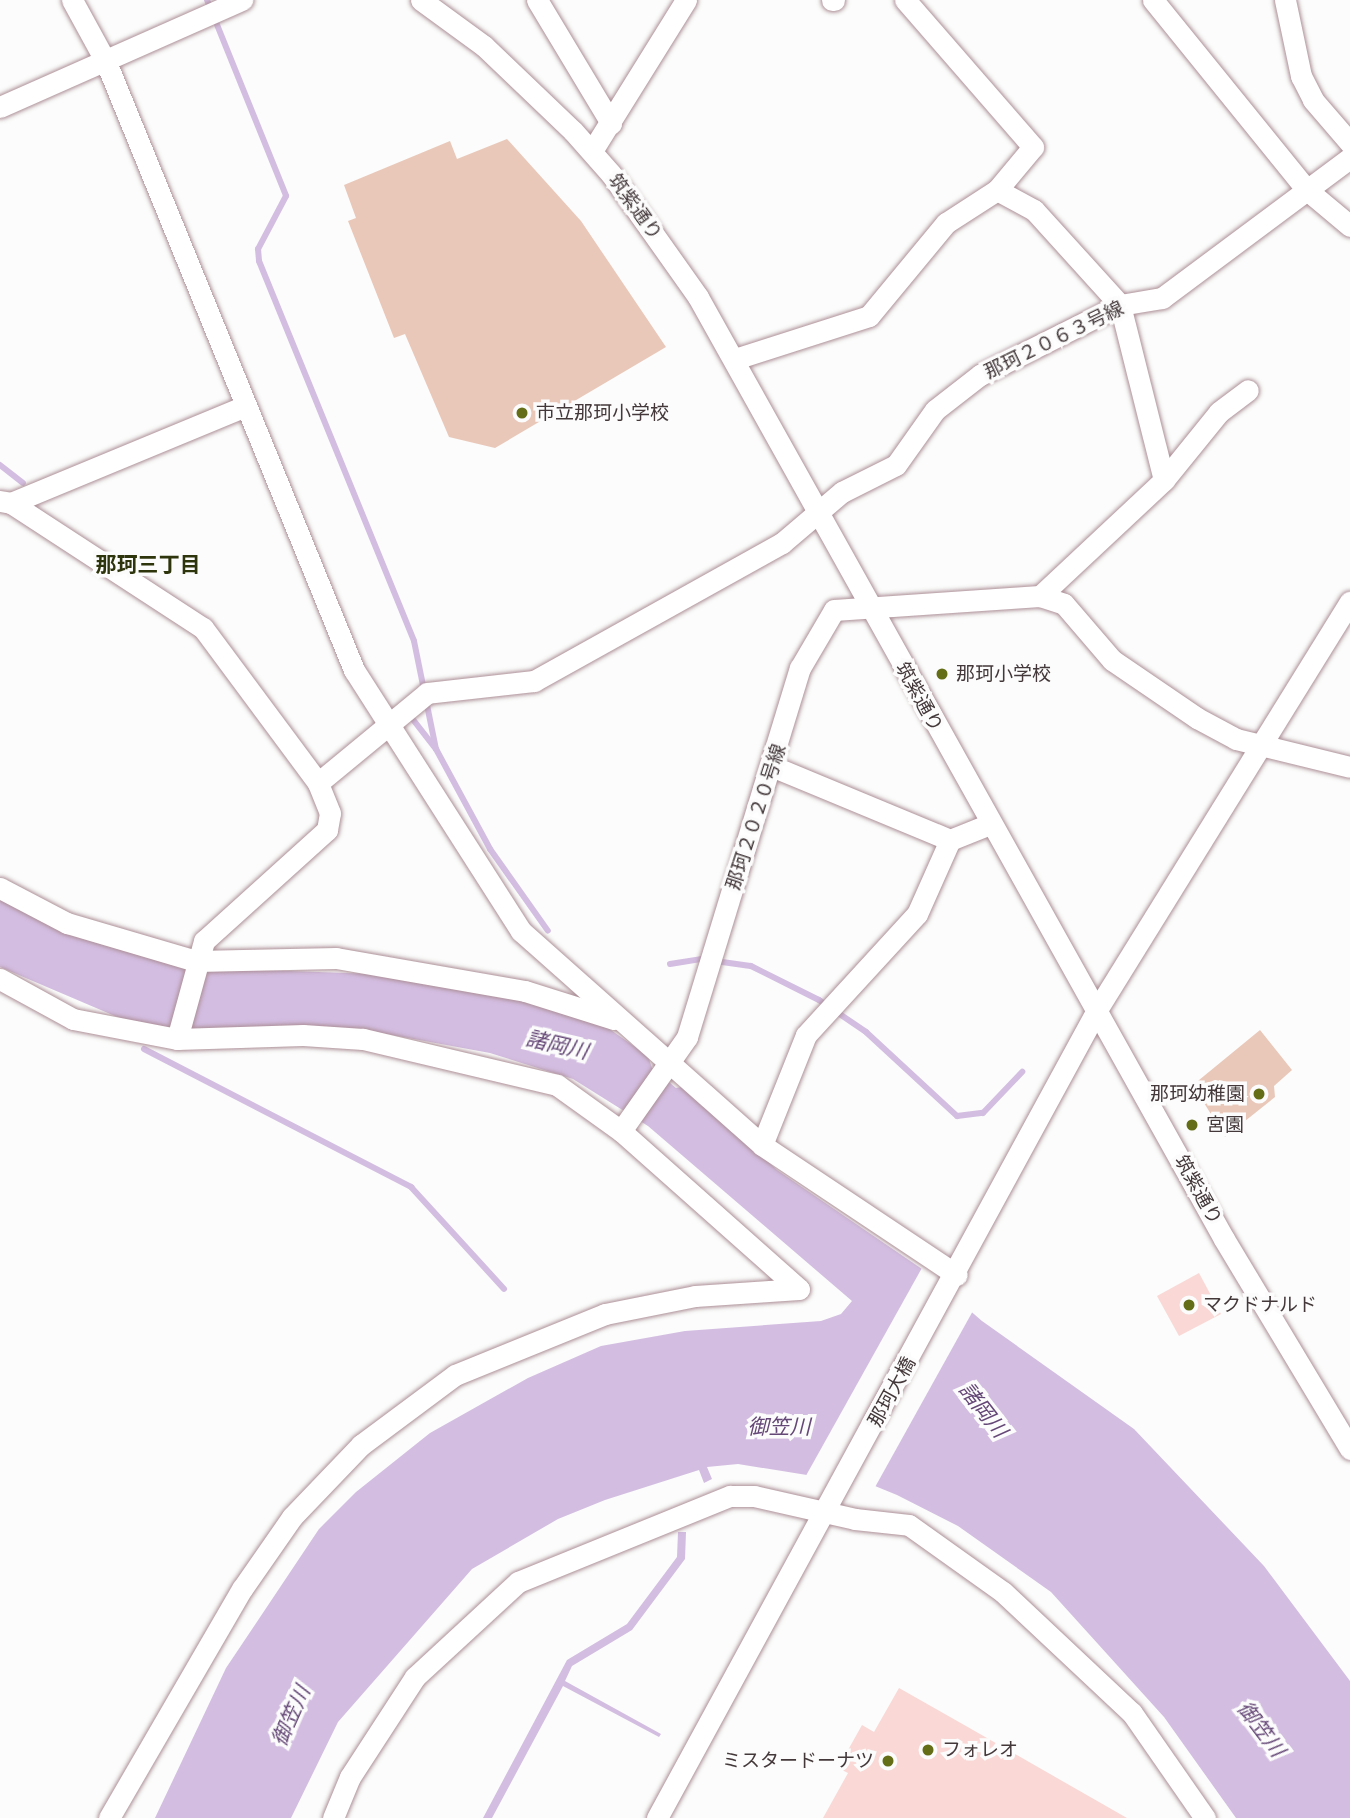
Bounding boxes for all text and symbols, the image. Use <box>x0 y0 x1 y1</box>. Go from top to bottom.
street label: 筑紫通り <box>603 170 667 244</box>
street label: 那珂２０６３号線 <box>981 296 1127 384</box>
place label: 市立那珂小学校 <box>536 402 669 424</box>
marker: 市立那珂小学校 <box>514 405 530 421</box>
district label: 那珂三丁目 <box>96 552 200 578</box>
street label: 筑紫通り <box>891 658 947 736</box>
place label: 那珂小学校 <box>956 663 1051 685</box>
marker: 那珂小学校 <box>934 666 950 682</box>
street label: 那珂２０２０号線 <box>722 741 790 893</box>
water label: 諸岡川 <box>523 1026 591 1064</box>
place label: 那珂幼稚園 <box>1150 1083 1245 1105</box>
marker: 那珂幼稚園 <box>1251 1086 1267 1102</box>
place label: 宮園 <box>1206 1114 1244 1136</box>
marker: 宮園 <box>1184 1117 1200 1133</box>
street label: 筑紫通り <box>1170 1151 1226 1229</box>
place label: マクドナルド <box>1203 1294 1317 1316</box>
marker: マクドナルド <box>1181 1297 1197 1313</box>
street label: 那珂大橋 <box>864 1353 920 1431</box>
water label: 諸岡川 <box>954 1377 1012 1443</box>
water label: 御笠川 <box>748 1414 810 1440</box>
water label: 御笠川 <box>267 1682 315 1750</box>
water label: 御笠川 <box>1232 1696 1290 1762</box>
place label: フォレオ <box>942 1739 1018 1761</box>
marker: フォレオ <box>920 1742 936 1758</box>
place label: ミスタードーナツ <box>722 1750 874 1772</box>
marker: ミスタードーナツ <box>880 1753 896 1769</box>

